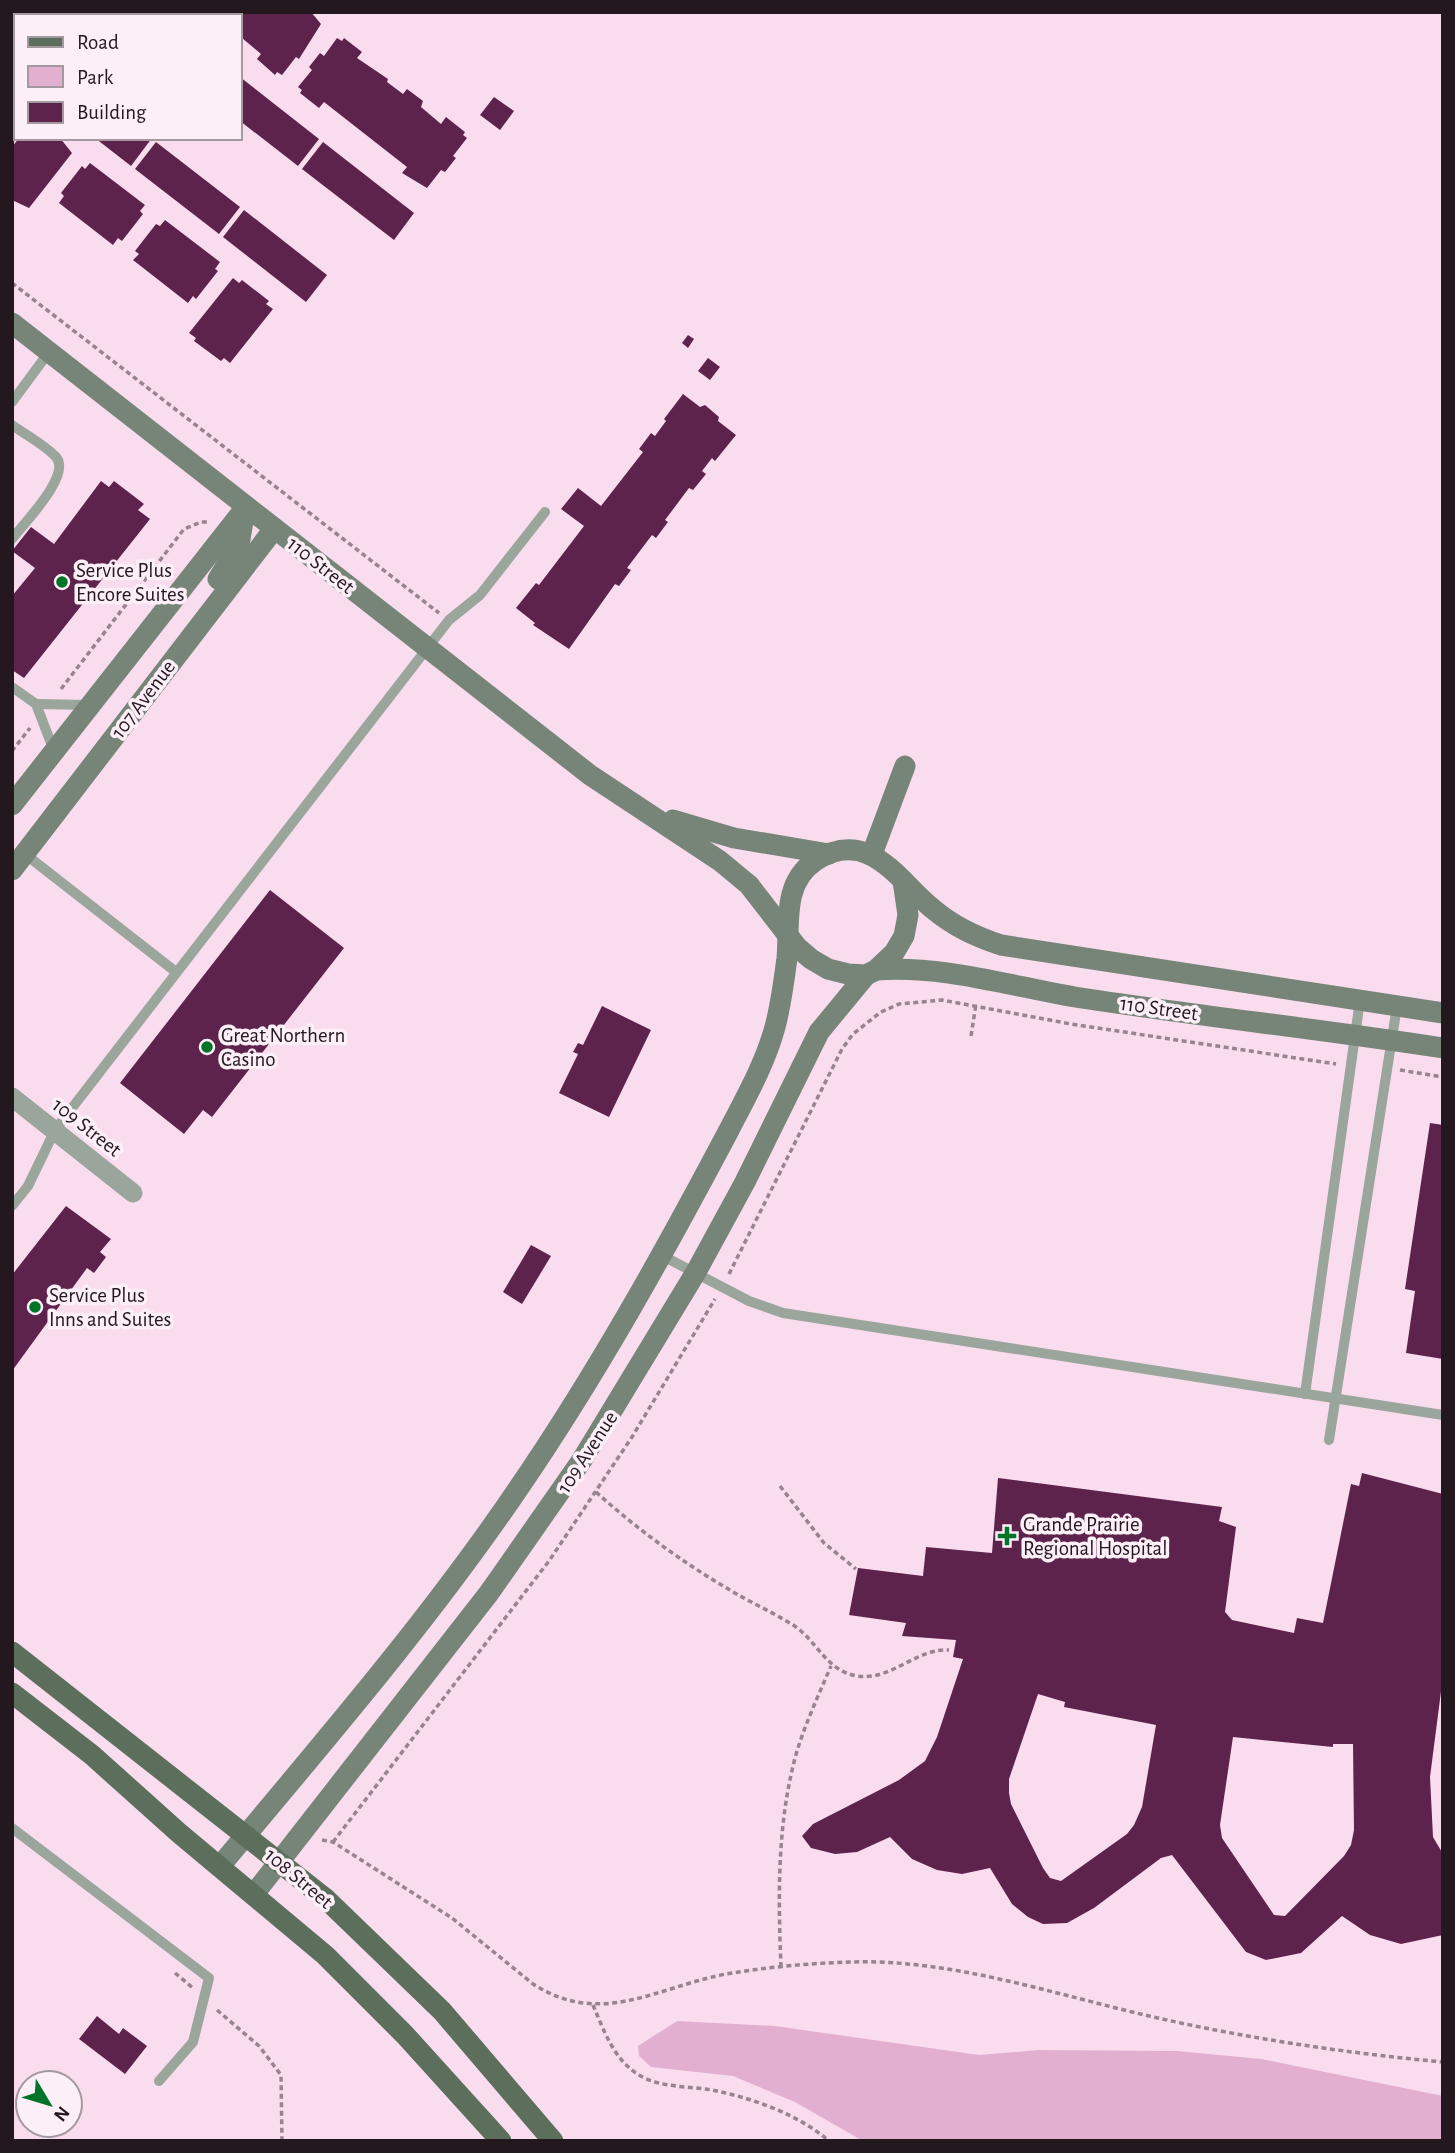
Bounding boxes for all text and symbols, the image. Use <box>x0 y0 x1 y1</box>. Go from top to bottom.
legend <box>14 14 242 140</box>
text: Road <box>77 32 119 53</box>
text: Park <box>77 67 114 88</box>
text: Building <box>77 102 147 123</box>
street label: 110 Street <box>283 533 358 598</box>
place label: Service Plus Encore Suites <box>76 560 184 605</box>
marker: Service Plus Encore Suites <box>54 574 70 590</box>
street label: 107 Avenue <box>107 656 179 742</box>
street label: 110 Street <box>1119 993 1200 1024</box>
place label: Great Northern Casino <box>221 1025 345 1070</box>
marker: Great Northern Casino <box>199 1039 215 1055</box>
street label: 109 Street <box>48 1094 125 1161</box>
place label: Service Plus Inns and Suites <box>49 1285 171 1330</box>
marker: Service Plus Inns and Suites <box>27 1299 43 1315</box>
street label: 109 Avenue <box>553 1408 622 1497</box>
place label: Grande Prairie Regional Hospital <box>1023 1514 1167 1559</box>
marker: Grande Prairie Regional Hospital <box>997 1526 1017 1546</box>
street label: 108 Street <box>261 1844 337 1913</box>
north arrow <box>14 2069 84 2139</box>
text: N <box>50 2102 73 2125</box>

